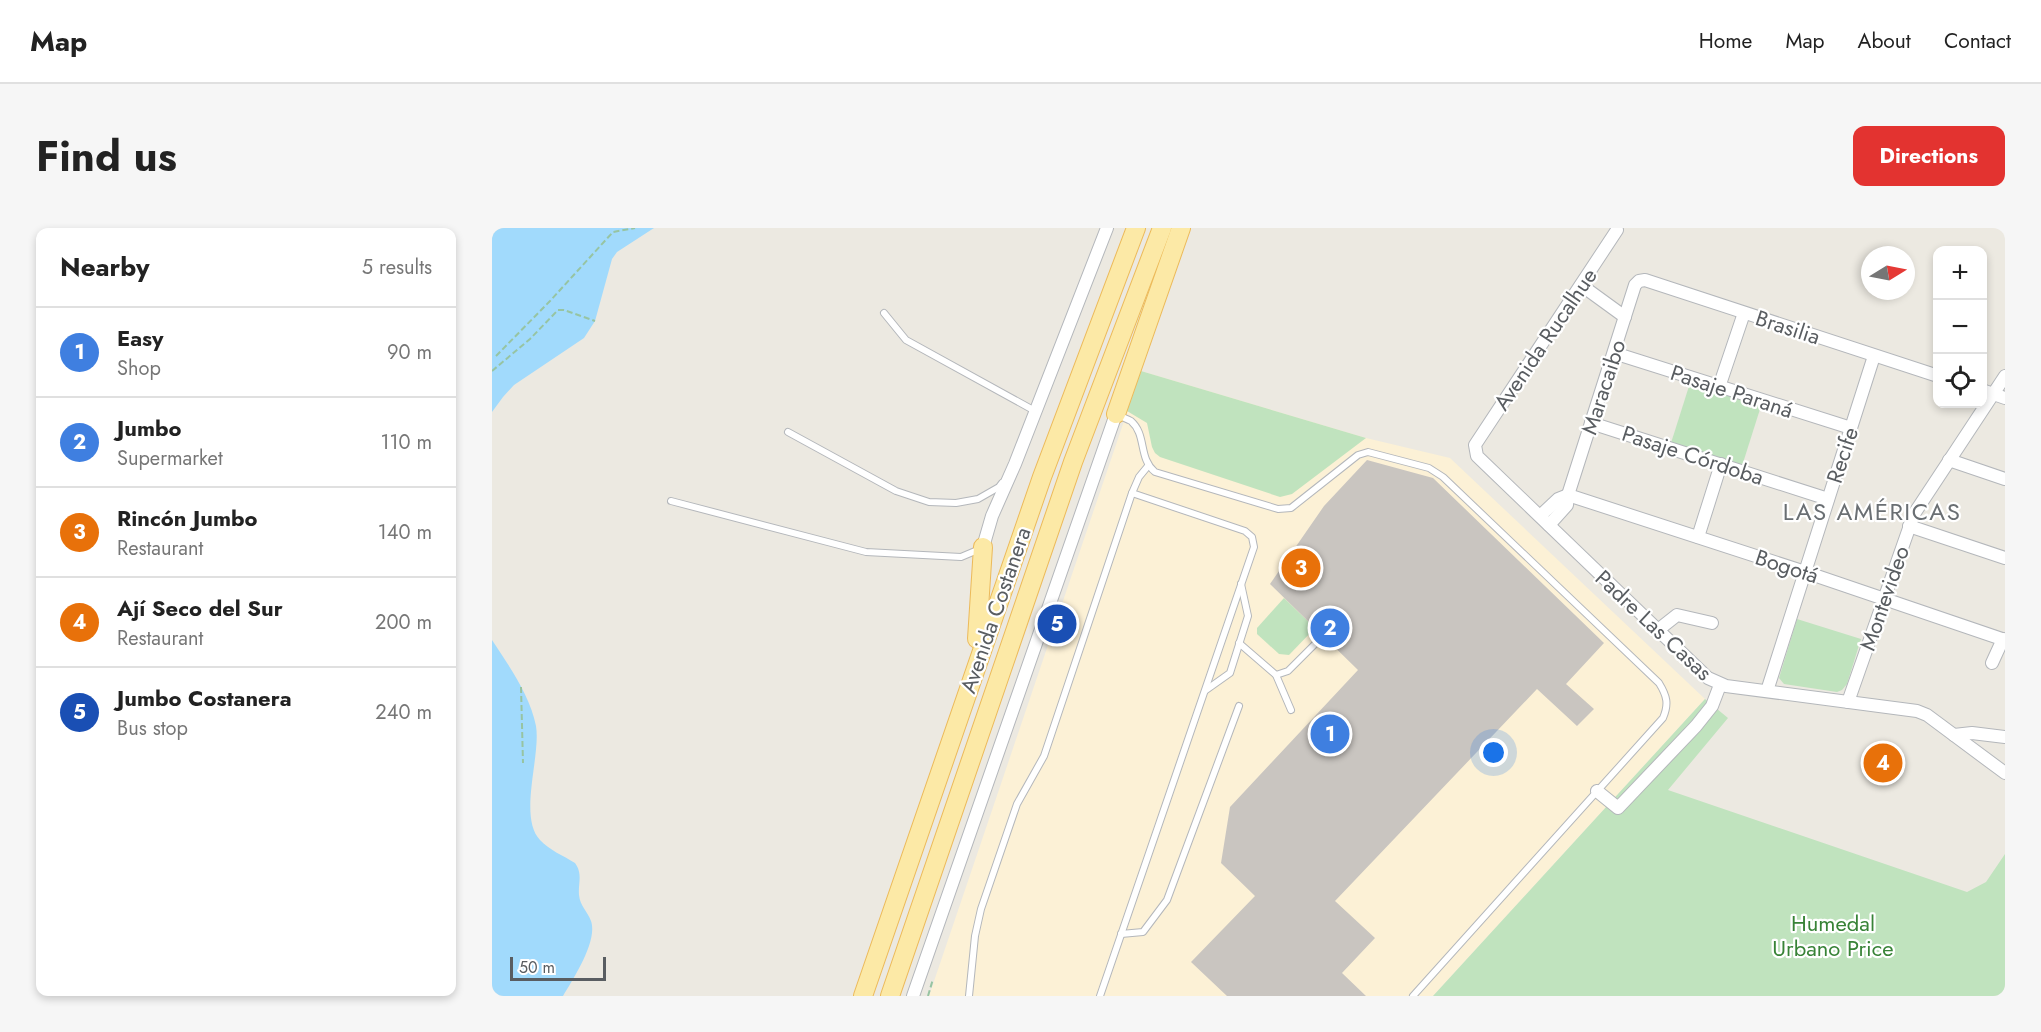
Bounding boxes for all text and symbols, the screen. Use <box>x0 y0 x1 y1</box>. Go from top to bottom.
text: Map <box>30 21 87 62</box>
text: Home <box>1699 26 1752 56</box>
text: Map <box>1785 26 1825 56</box>
text: About <box>1858 26 1911 56</box>
text: Contact <box>1944 26 2011 56</box>
text: Find us <box>36 126 177 187</box>
button: Directions <box>1853 126 2005 186</box>
north arrow <box>1861 246 1915 300</box>
map controls <box>1933 246 1987 408</box>
button: + <box>1933 246 1987 300</box>
text: Nearby <box>60 248 149 286</box>
text: 5 results <box>362 253 432 282</box>
street label: Avenida Rucalhue <box>1485 261 1605 417</box>
button: − <box>1933 300 1987 354</box>
street label: Brasilia <box>1751 302 1825 352</box>
text: Easy <box>117 322 164 354</box>
street label: Maracaibo <box>1573 335 1633 439</box>
text: 1 <box>74 338 85 367</box>
text: 90 m <box>387 338 432 367</box>
text: Shop <box>117 354 161 383</box>
button: locate <box>1933 354 1987 408</box>
street label: Pasaje Paraná <box>1667 356 1797 426</box>
text: Jumbo <box>117 412 182 444</box>
street label: Pasaje Córdoba <box>1618 417 1768 493</box>
street label: Recife <box>1818 423 1866 487</box>
text: 2 <box>73 428 86 457</box>
text: 110 m <box>380 428 432 457</box>
text: Supermarket <box>117 444 223 473</box>
district label: LAS AMÉRICAS <box>1783 494 1961 529</box>
text: Rincón Jumbo <box>117 502 258 534</box>
text: 3 <box>73 518 86 547</box>
text: 140 m <box>378 518 432 547</box>
street label: Avenida Costanera <box>952 523 1038 697</box>
text: Restaurant <box>117 534 203 563</box>
street label: Bogotá <box>1751 541 1823 591</box>
street label: Montevideo <box>1851 541 1917 655</box>
pin: 3 <box>1282 546 1320 590</box>
street label: Padre Las Casas <box>1588 562 1720 688</box>
text: Ají Seco del Sur <box>117 592 283 624</box>
pin: 5 <box>1038 602 1076 646</box>
pin: 2 <box>1310 606 1350 650</box>
text: 4 <box>73 608 86 637</box>
text: 200 m <box>375 608 432 637</box>
text: Restaurant <box>117 624 203 653</box>
text: Jumbo Costanera <box>117 682 292 714</box>
text: 5 <box>73 698 86 727</box>
text: 240 m <box>375 698 432 727</box>
pin: 1 <box>1310 712 1350 756</box>
text: Bus stop <box>117 714 188 743</box>
your location <box>1479 738 1508 767</box>
pin: 4 <box>1864 740 1902 786</box>
park label: Humedal Urbano Price <box>1772 907 1894 964</box>
scale bar <box>510 954 606 982</box>
text: 50 m <box>519 956 555 979</box>

